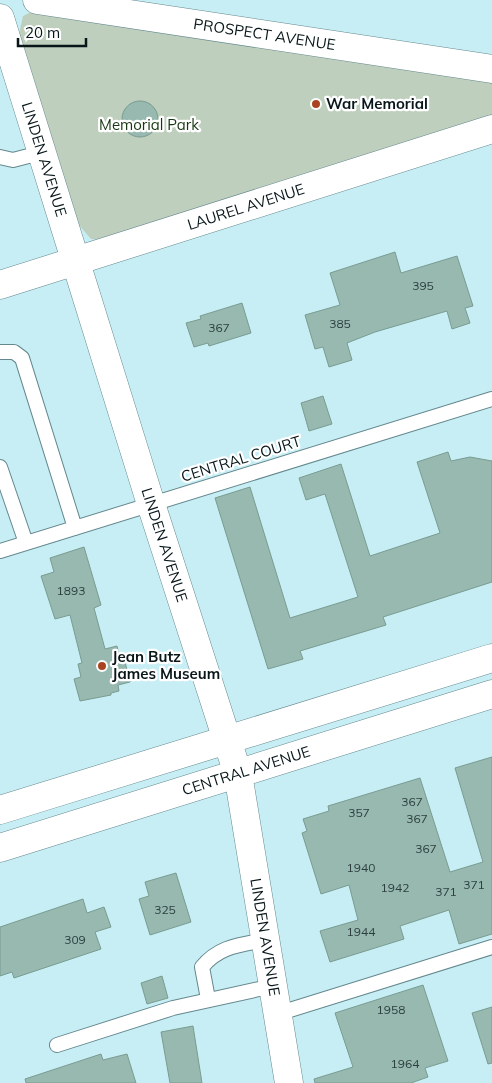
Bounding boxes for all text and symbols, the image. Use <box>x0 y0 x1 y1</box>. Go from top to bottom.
street label: PROSPECT AVENUE <box>192 14 337 54</box>
scale bar <box>18 15 85 47</box>
text: 20 m <box>25 23 60 42</box>
place label: War Memorial <box>326 94 428 113</box>
marker: War Memorial <box>310 98 322 110</box>
street label: LINDEN AVENUE <box>18 100 71 219</box>
park label: Memorial Park <box>99 115 199 134</box>
street label: LAUREL AVENUE <box>185 179 307 234</box>
house number: 395 <box>412 278 434 293</box>
house number: 385 <box>329 316 351 331</box>
house number: 367 <box>208 320 230 335</box>
street label: CENTRAL COURT <box>179 431 303 486</box>
street label: LINDEN AVENUE <box>138 485 192 605</box>
house number: 1893 <box>57 583 85 598</box>
place label: Jean Butz James Museum <box>112 647 220 683</box>
marker: Jean Butz James Museum <box>96 660 108 672</box>
street label: CENTRAL AVENUE <box>180 741 313 799</box>
house number: 367 <box>401 794 423 809</box>
house number: 357 <box>348 805 370 820</box>
house number: 367 <box>406 811 428 826</box>
house number: 367 <box>415 841 437 856</box>
house number: 1940 <box>347 860 375 875</box>
street label: LINDEN AVENUE <box>246 877 285 998</box>
house number: 371 <box>463 877 485 892</box>
house number: 1942 <box>381 880 409 895</box>
house number: 371 <box>435 884 457 899</box>
house number: 325 <box>154 902 176 917</box>
house number: 1944 <box>347 924 375 939</box>
house number: 309 <box>64 932 86 947</box>
house number: 1958 <box>377 1002 405 1017</box>
house number: 1964 <box>391 1056 419 1071</box>

